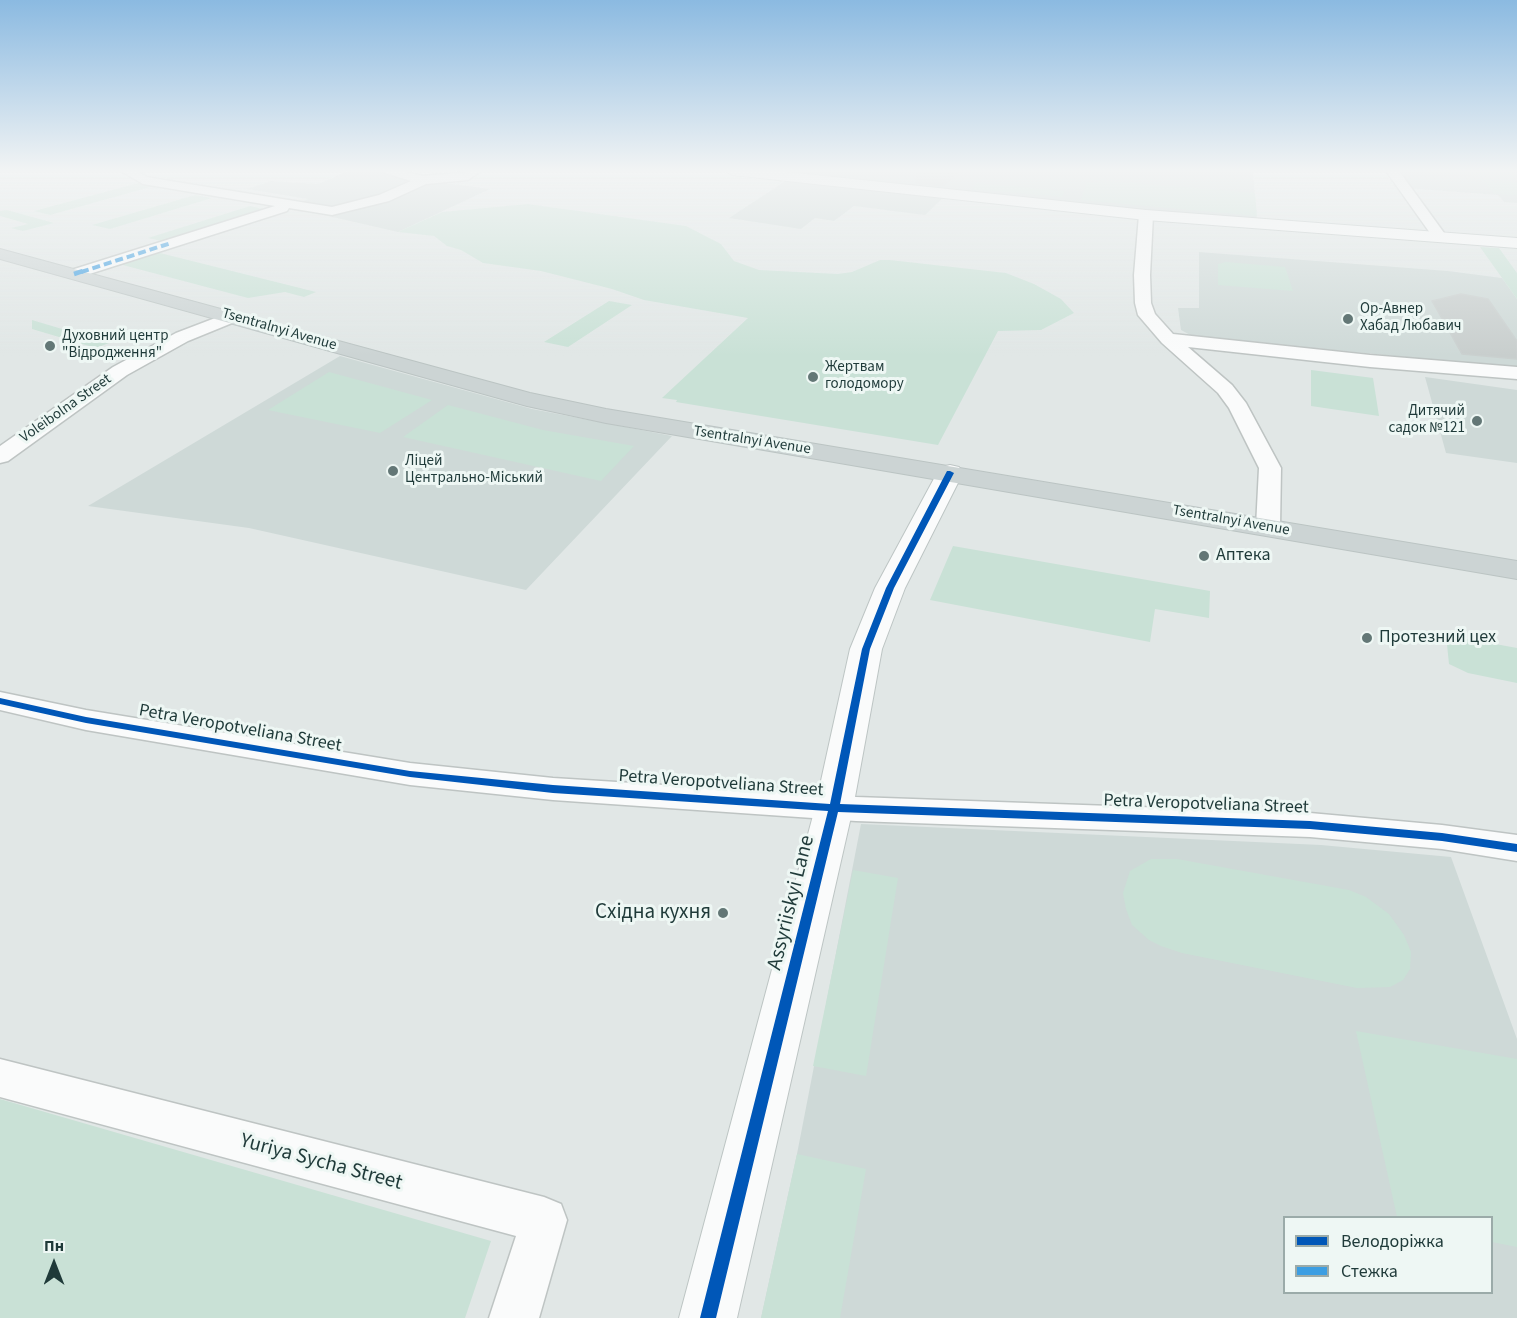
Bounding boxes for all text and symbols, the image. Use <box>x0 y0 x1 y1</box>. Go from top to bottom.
place label: Ор-Авнер Хабад Любавич <box>1360 301 1462 336</box>
street label: Tsentralnyi Avenue <box>220 305 338 355</box>
marker: Ор-Авнер Хабад Любавич <box>1341 312 1355 326</box>
place label: Духовний центр "Відродження" <box>62 328 168 363</box>
marker: Духовний центр "Відродження" <box>43 339 57 353</box>
place label: Жертвам голодомору <box>825 359 904 394</box>
marker: Жертвам голодомору <box>806 370 820 384</box>
street label: Voleibolna Street <box>17 371 115 447</box>
place label: Дитячий садок №121 <box>1388 403 1465 438</box>
marker: Дитячий садок №121 <box>1470 414 1484 428</box>
street label: Tsentralnyi Avenue <box>692 423 812 459</box>
place label: Ліцей Центрально-Міський <box>405 453 543 488</box>
marker: Ліцей Центрально-Міський <box>386 464 400 478</box>
street label: Tsentralnyi Avenue <box>1171 502 1291 540</box>
place label: Аптека <box>1216 545 1271 567</box>
marker: Аптека <box>1197 549 1211 563</box>
place label: Протезний цех <box>1379 627 1496 649</box>
marker: Протезний цех <box>1360 631 1374 645</box>
street label: Petra Veropotveliana Street <box>137 701 343 757</box>
street label: Petra Veropotveliana Street <box>618 766 824 802</box>
street label: Petra Veropotveliana Street <box>1103 791 1309 819</box>
street label: Assyriiskyi Lane <box>763 833 821 973</box>
place label: Східна кухня <box>595 900 711 926</box>
marker: Східна кухня <box>716 906 730 920</box>
street label: Yuriya Sycha Street <box>237 1129 405 1197</box>
legend <box>1283 1216 1493 1294</box>
text: Велодоріжка <box>1341 1229 1444 1254</box>
north arrow <box>24 1234 84 1294</box>
text: Пн <box>44 1235 64 1257</box>
text: Стежка <box>1341 1259 1398 1284</box>

